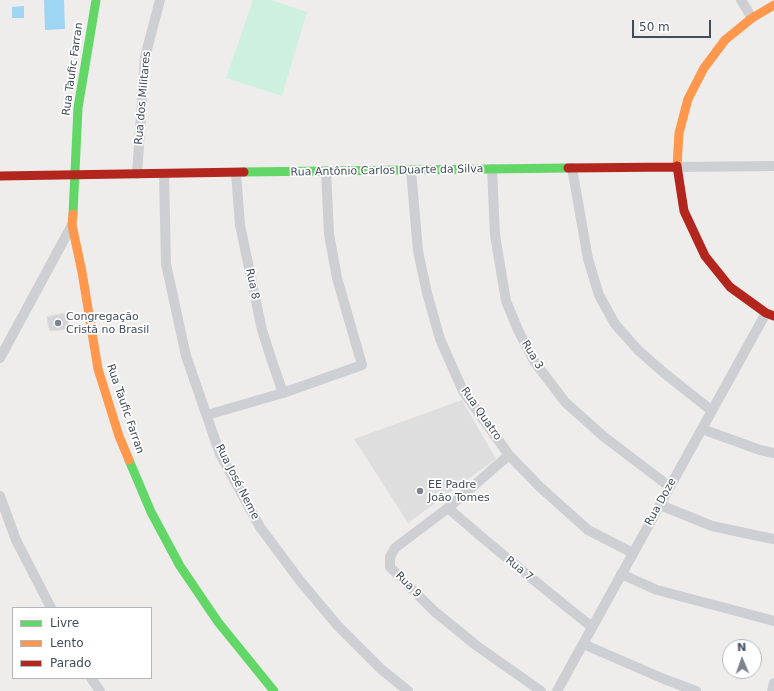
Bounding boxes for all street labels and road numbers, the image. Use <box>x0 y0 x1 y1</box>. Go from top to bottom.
street label: Rua Taufic Farran <box>60 22 86 116</box>
street label: Rua dos Militares <box>132 51 154 145</box>
street label: Rua Antônio Carlos Duarte da Silva <box>290 163 484 179</box>
street label: Rua 8 <box>242 267 262 301</box>
street label: Rua 3 <box>518 338 546 372</box>
street label: Rua Taufic Farran <box>103 362 147 456</box>
street label: Rua Quatro <box>458 385 504 443</box>
street label: Rua José Neme <box>212 442 262 522</box>
street label: Rua Doze <box>643 476 679 528</box>
street label: Rua 7 <box>503 554 535 584</box>
street label: Rua 9 <box>392 569 424 601</box>

